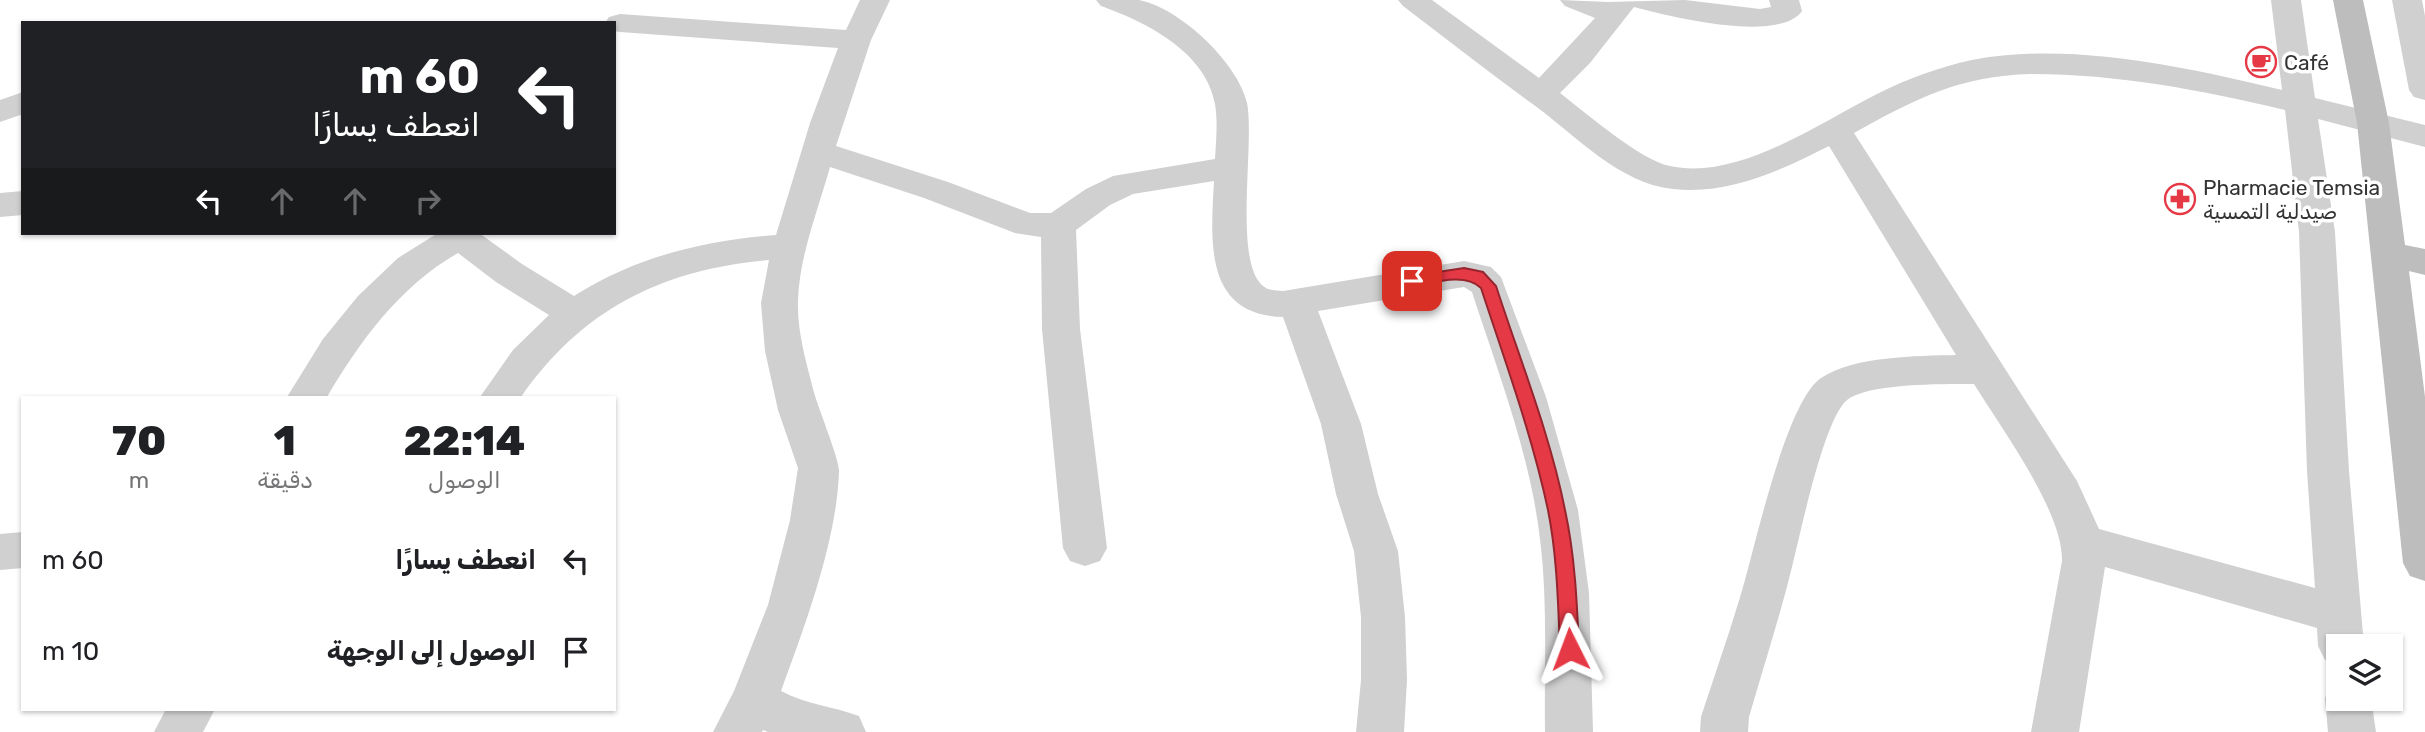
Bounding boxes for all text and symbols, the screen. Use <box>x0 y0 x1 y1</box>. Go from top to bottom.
cafe icon: Café <box>2244 45 2278 79</box>
text: 60 m <box>359 47 480 105</box>
icon: left <box>504 49 595 140</box>
place label: Café <box>2284 50 2329 75</box>
text: انعطف يسارًا <box>312 106 480 144</box>
place label: Pharmacie Temsia صيدلية التمسية <box>2203 175 2380 224</box>
icon: left <box>190 182 228 220</box>
icon: ahead <box>263 182 301 220</box>
icon: ahead <box>336 182 374 220</box>
icon: right <box>409 182 447 220</box>
pharmacy icon: Pharmacie Temsia صيدلية التمسية <box>2163 182 2197 216</box>
pin <box>1382 251 1442 311</box>
icon: arrive <box>1393 262 1431 300</box>
text: 70 <box>112 416 166 466</box>
text: 1 <box>274 416 296 466</box>
text: 22:14 <box>404 416 525 466</box>
text: m <box>129 466 149 494</box>
text: دقيقة <box>257 466 313 494</box>
text: الوصول <box>428 466 501 494</box>
icon: left <box>557 542 595 580</box>
text: 60 m <box>42 545 104 576</box>
text: انعطف يسارًا <box>395 545 536 576</box>
position arrow <box>1533 612 1607 686</box>
icon: arrive <box>557 633 595 671</box>
map controls <box>2326 634 2403 711</box>
button: layers <box>2326 634 2403 711</box>
text: 10 m <box>42 636 99 667</box>
text: الوصول إلى الوجهة <box>327 636 536 667</box>

